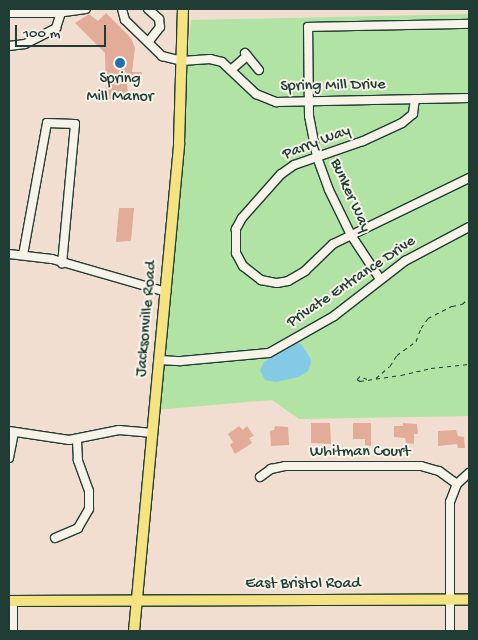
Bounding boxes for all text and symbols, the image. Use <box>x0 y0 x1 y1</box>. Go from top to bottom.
scale bar <box>18 15 109 47</box>
text: 100 m <box>23 25 60 43</box>
marker: Spring Mill Manor <box>114 57 126 69</box>
place label: Spring Mill Manor <box>87 70 153 108</box>
street label: Spring Mill Drive <box>280 76 386 98</box>
street label: Parry Way <box>280 122 354 166</box>
street label: Bunker Way <box>324 156 374 236</box>
street label: Private Entrance Drive <box>284 233 420 333</box>
street label: Jacksonville Road <box>133 260 163 378</box>
street label: Whitman Court <box>310 443 410 463</box>
street label: East Bristol Road <box>245 575 361 595</box>

